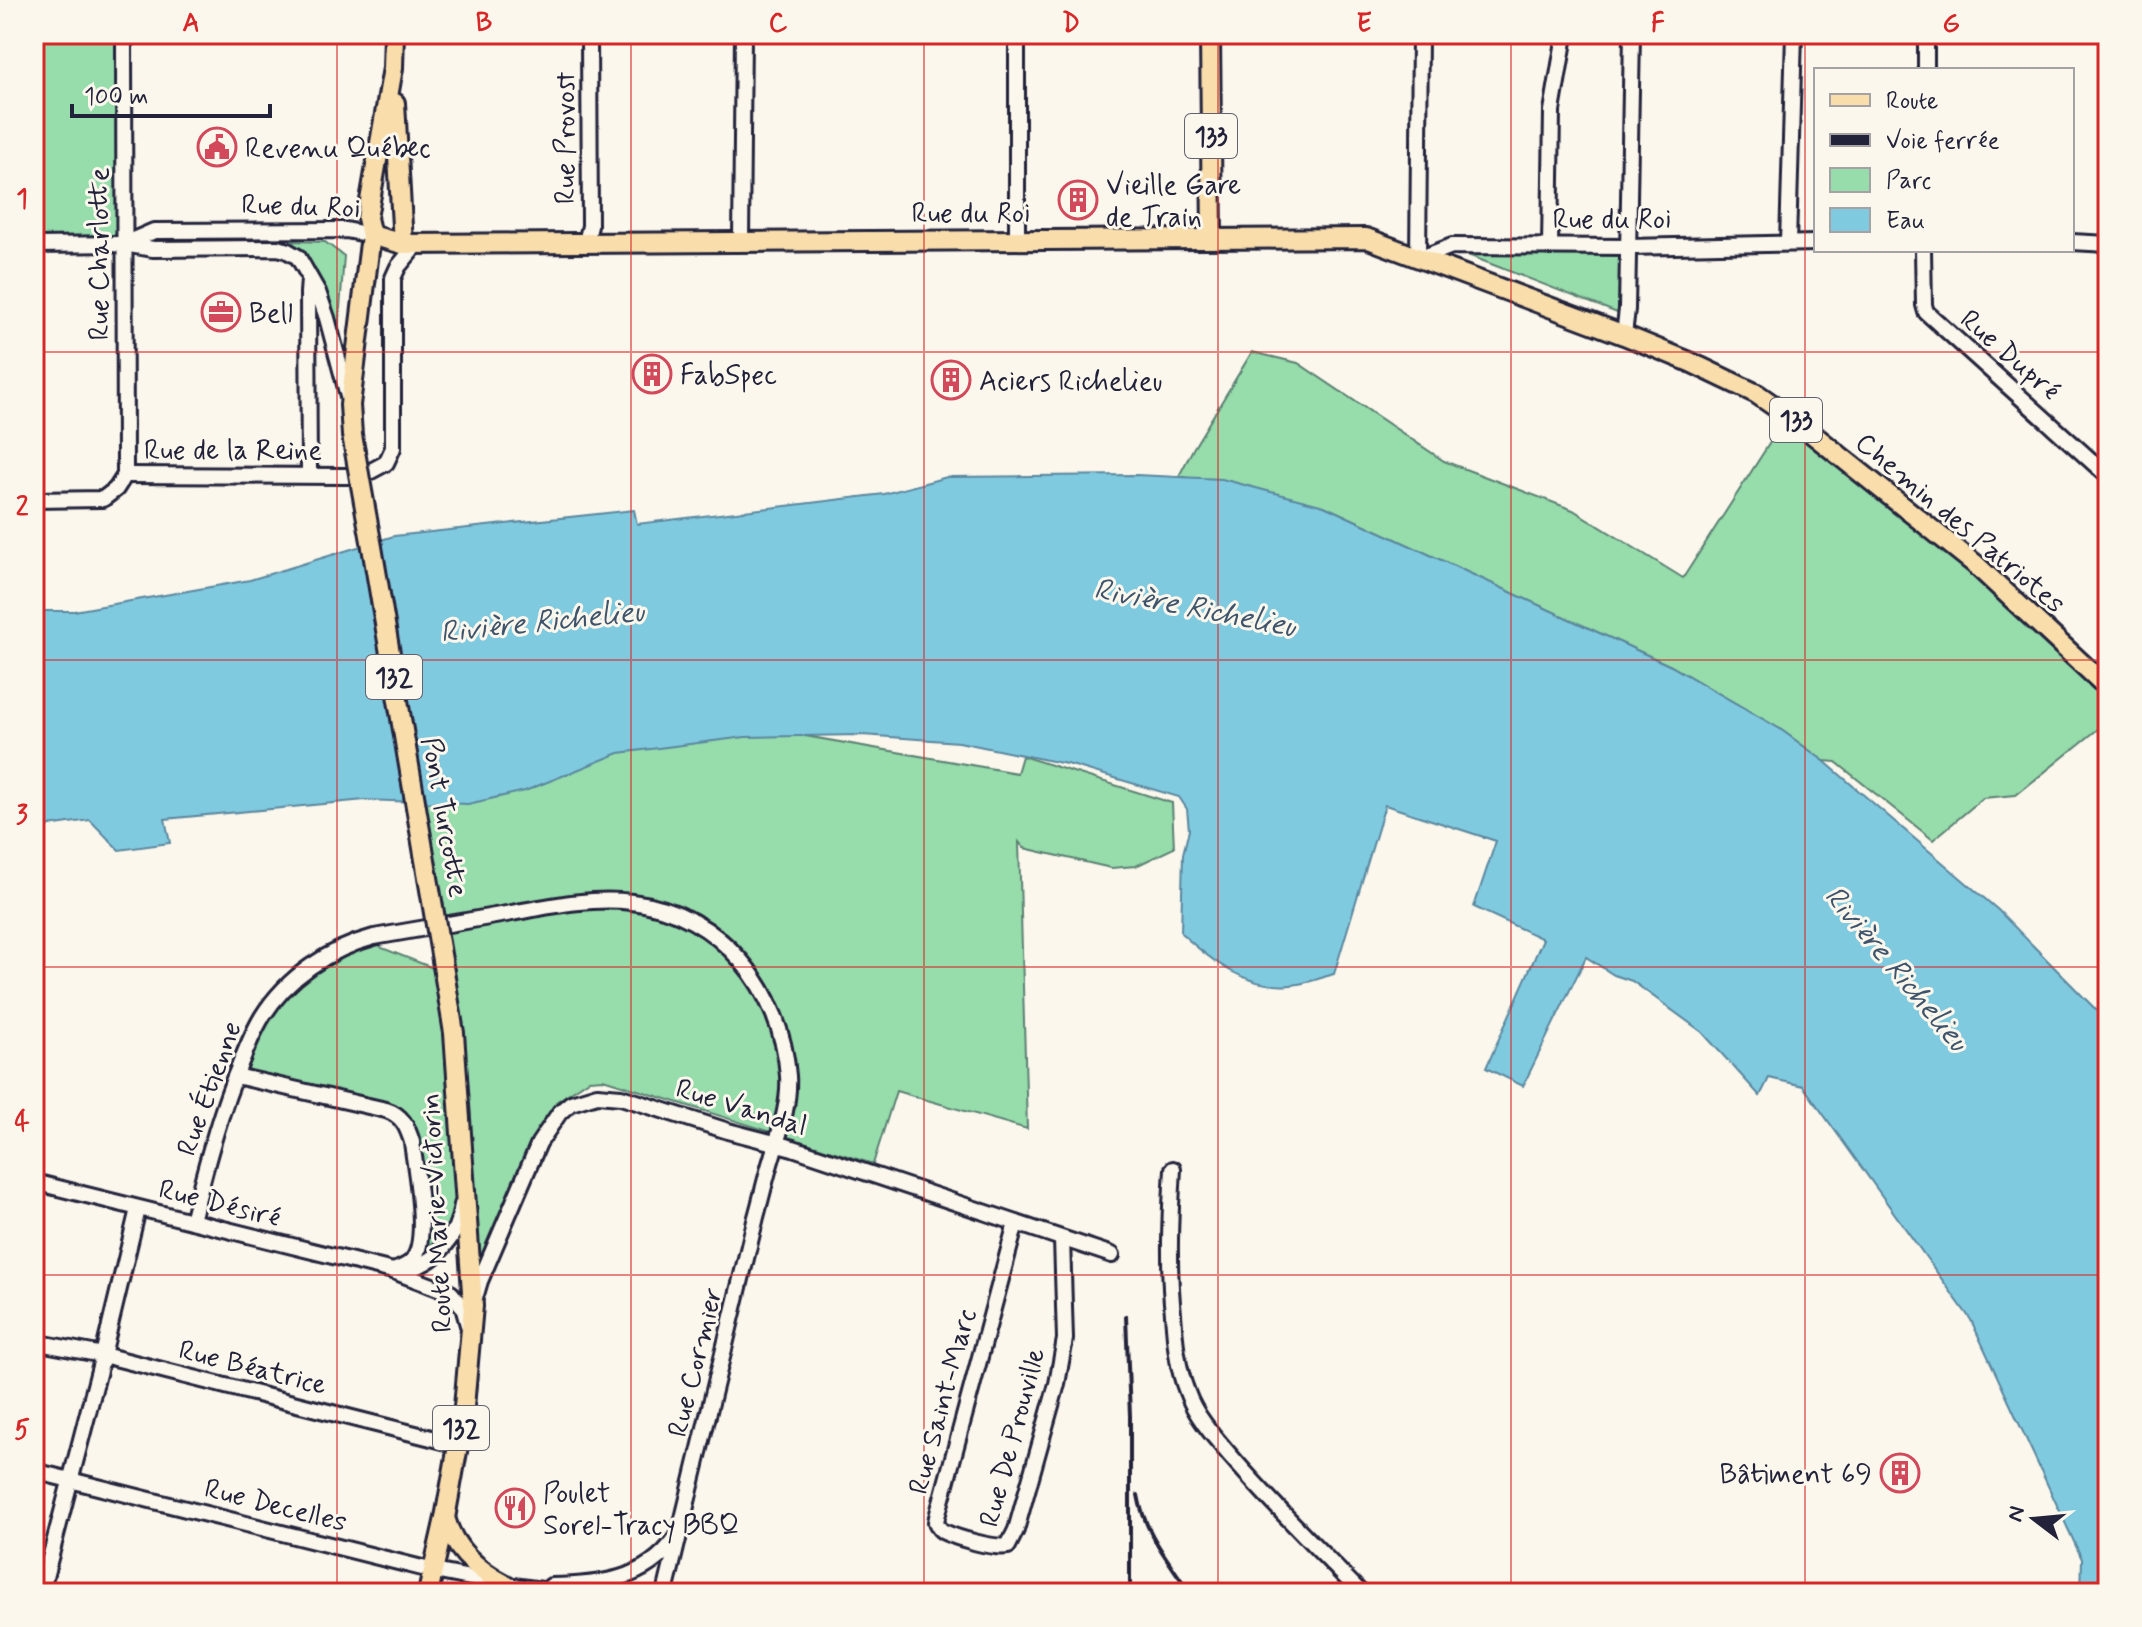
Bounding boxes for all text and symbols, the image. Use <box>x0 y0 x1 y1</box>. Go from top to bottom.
text: A <box>182 7 200 41</box>
text: B <box>476 7 492 41</box>
text: C <box>769 7 788 41</box>
text: D <box>1062 7 1080 41</box>
text: E <box>1356 7 1372 41</box>
text: F <box>1651 7 1665 41</box>
text: G <box>1942 7 1960 41</box>
scale bar <box>72 68 270 118</box>
legend <box>1814 68 2074 252</box>
street label: Rue Provost <box>548 71 585 204</box>
text: 100 m <box>84 82 148 113</box>
text: Route <box>1886 86 1938 117</box>
road number: 133 <box>1185 114 1237 158</box>
public building icon: Revenu Québec <box>196 126 238 168</box>
text: Voie ferrée <box>1886 126 2000 157</box>
place label: Revenu Québec <box>245 131 431 168</box>
text: Parc <box>1886 166 1931 197</box>
street label: Rue Charlotte <box>82 167 119 341</box>
place label: Vieille Gare de Train <box>1106 168 1241 237</box>
building icon: Vieille Gare de Train <box>1057 179 1099 221</box>
text: 1 <box>16 183 28 217</box>
street label: Rue du Roi <box>241 187 361 228</box>
street label: Rue du Roi <box>911 196 1031 233</box>
street label: Rue du Roi <box>1552 202 1672 239</box>
text: Eau <box>1886 206 1925 237</box>
office icon: Bell <box>200 291 242 333</box>
place label: Bell <box>249 296 293 333</box>
street label: Rue Dupré <box>1951 302 2067 410</box>
building icon: FabSpec <box>631 353 673 395</box>
place label: FabSpec <box>680 358 777 395</box>
building icon: Aciers Richelieu <box>930 359 972 401</box>
place label: Aciers Richelieu <box>979 364 1162 401</box>
road number: 133 <box>1770 398 1822 442</box>
street label: Chemin des Patriotes <box>1847 425 2072 623</box>
street label: Rue de la Reine <box>144 433 322 470</box>
text: 2 <box>16 491 29 525</box>
water label: Rivière Richelieu <box>1091 570 1300 647</box>
water label: Rivière Richelieu <box>438 592 647 653</box>
road number: 132 <box>366 655 422 699</box>
street label: Pont Turcotte <box>411 735 476 900</box>
text: 3 <box>16 799 28 833</box>
water label: Rivière Richelieu <box>1815 878 1978 1061</box>
street label: Rue Étienne <box>167 1016 252 1161</box>
street label: Rue Vandal <box>671 1071 812 1146</box>
street label: Route Marie-Victorin <box>413 1092 462 1334</box>
text: 4 <box>14 1106 30 1140</box>
street label: Rue Désiré <box>155 1171 284 1237</box>
street label: Rue Cormier <box>660 1284 733 1441</box>
street label: Rue Saint-Marc <box>901 1305 986 1498</box>
street label: Rue Béatrice <box>174 1332 330 1405</box>
street label: Rue De Prouville <box>972 1344 1055 1531</box>
road number: 132 <box>433 1406 489 1450</box>
text: 5 <box>14 1414 30 1448</box>
building icon: Bâtiment 69 <box>1879 1452 1921 1494</box>
place label: Bâtiment 69 <box>1720 1457 1872 1494</box>
street label: Rue Decelles <box>200 1471 350 1542</box>
place label: Poulet Sorel-Tracy BBQ <box>543 1476 739 1545</box>
north arrow <box>1994 1479 2074 1559</box>
restaurant icon: Poulet Sorel-Tracy BBQ <box>494 1487 536 1529</box>
text: N <box>2001 1503 2032 1525</box>

